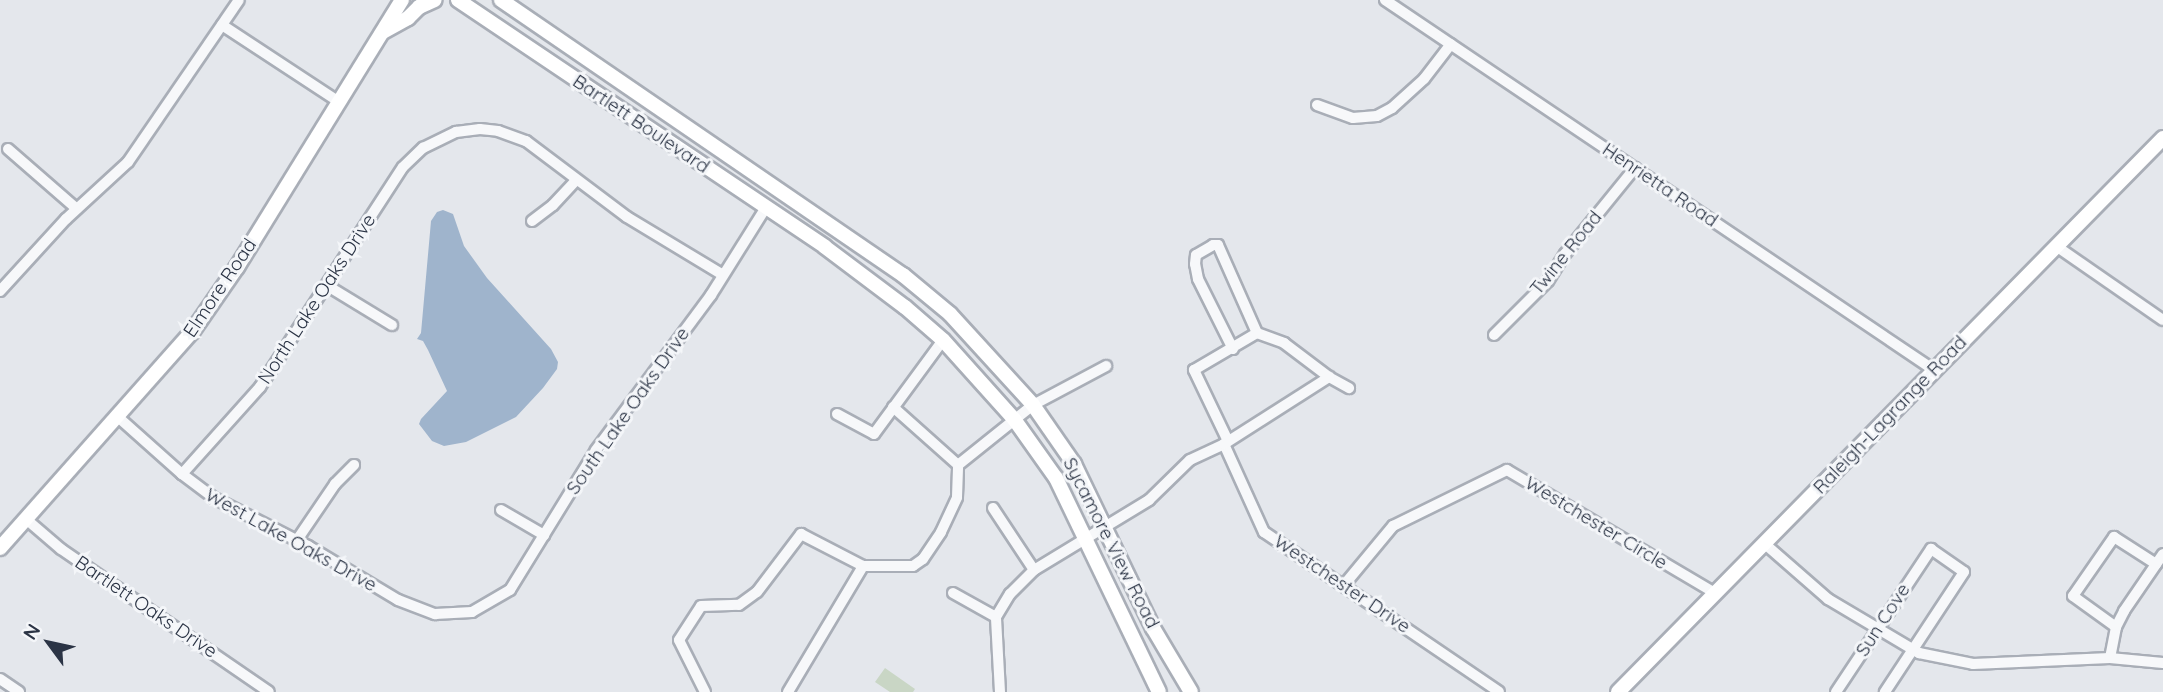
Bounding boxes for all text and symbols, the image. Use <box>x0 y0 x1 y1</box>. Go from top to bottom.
street label: Bartlett Boulevard <box>568 70 714 178</box>
street label: Henrietta Road <box>1598 138 1722 232</box>
street label: Twine Road <box>1525 206 1607 300</box>
street label: North Lake Oaks Drive <box>253 210 381 388</box>
street label: Elmore Road <box>179 234 261 342</box>
street label: South Lake Oaks Drive <box>562 323 694 499</box>
street label: Raleigh-Lagrange Road <box>1809 331 1971 499</box>
street label: Sycamore View Road <box>1058 454 1164 632</box>
street label: Westchester Circle <box>1521 471 1671 575</box>
street label: West Lake Oaks Drive <box>201 483 381 597</box>
street label: Westchester Drive <box>1269 530 1415 638</box>
street label: Bartlett Oaks Drive <box>71 551 221 663</box>
street label: Sun Cove <box>1851 579 1915 661</box>
north arrow <box>14 608 84 678</box>
text: N <box>18 619 45 644</box>

